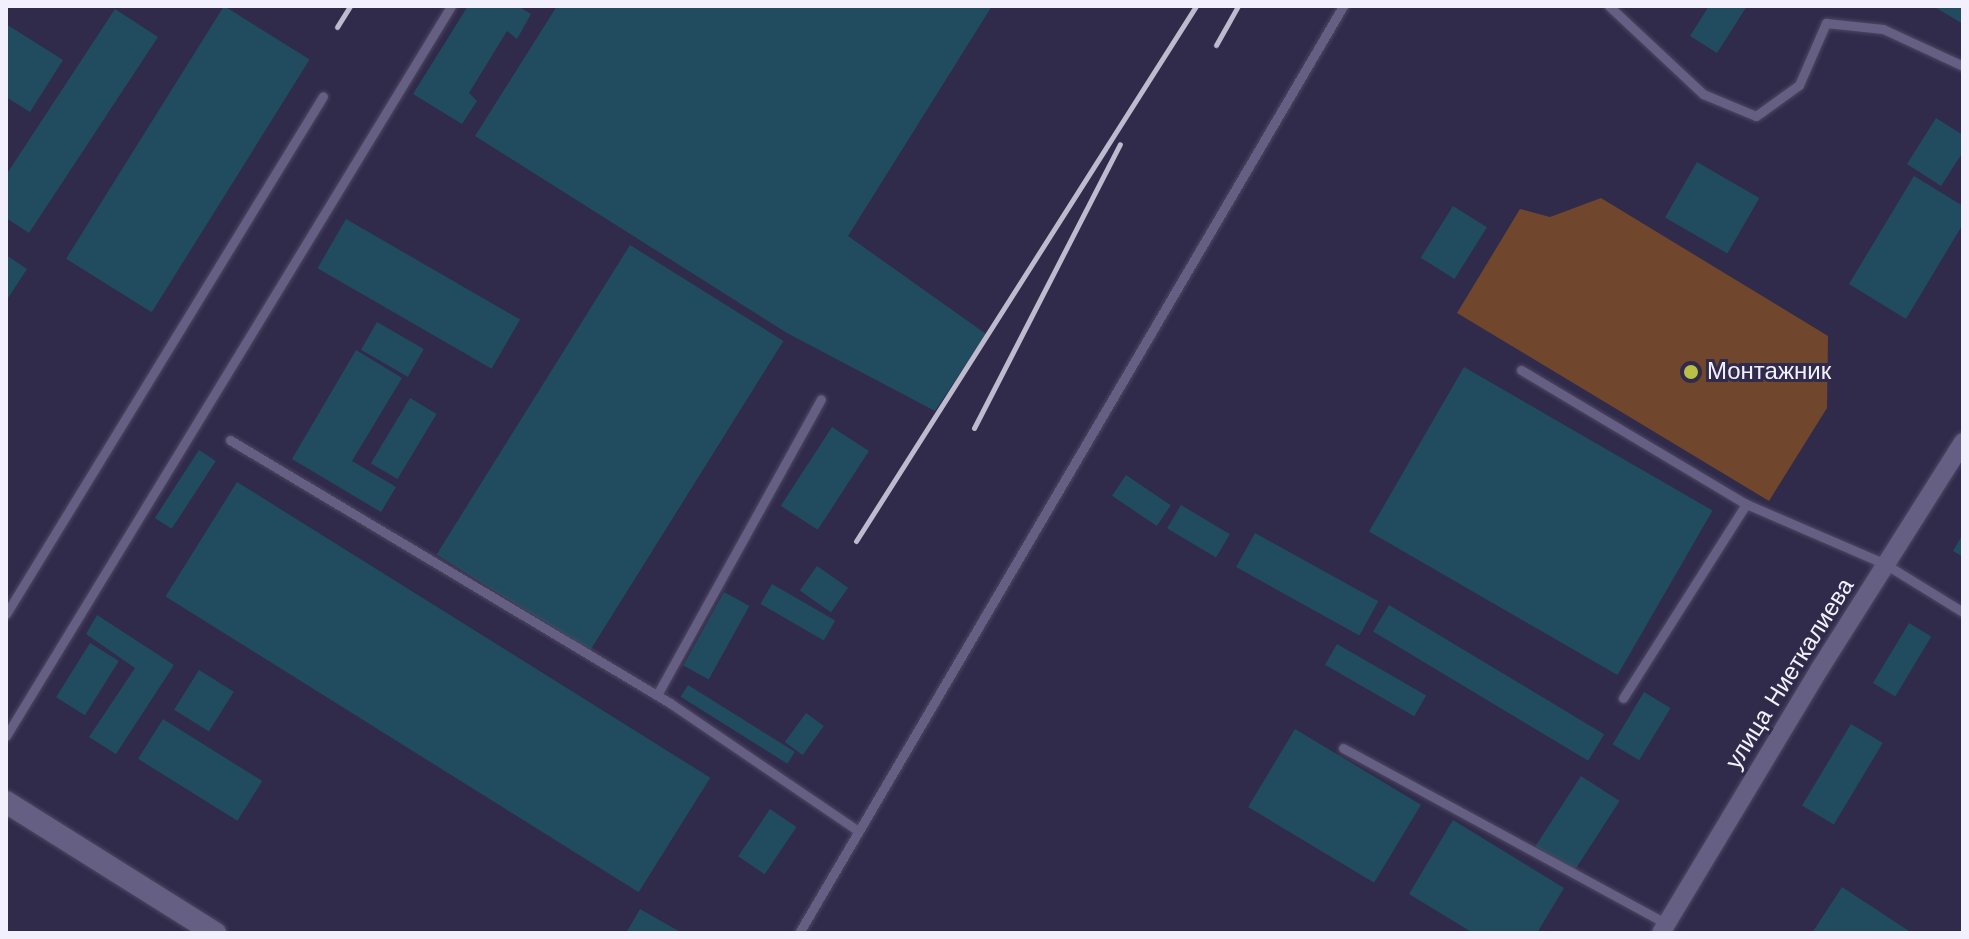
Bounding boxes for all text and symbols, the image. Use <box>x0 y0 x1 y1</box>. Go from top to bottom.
place label: Монтажник <box>1707 358 1831 386</box>
marker: Монтажник <box>1682 363 1700 381</box>
street label: улица Ниеткалиева <box>1720 573 1860 775</box>

